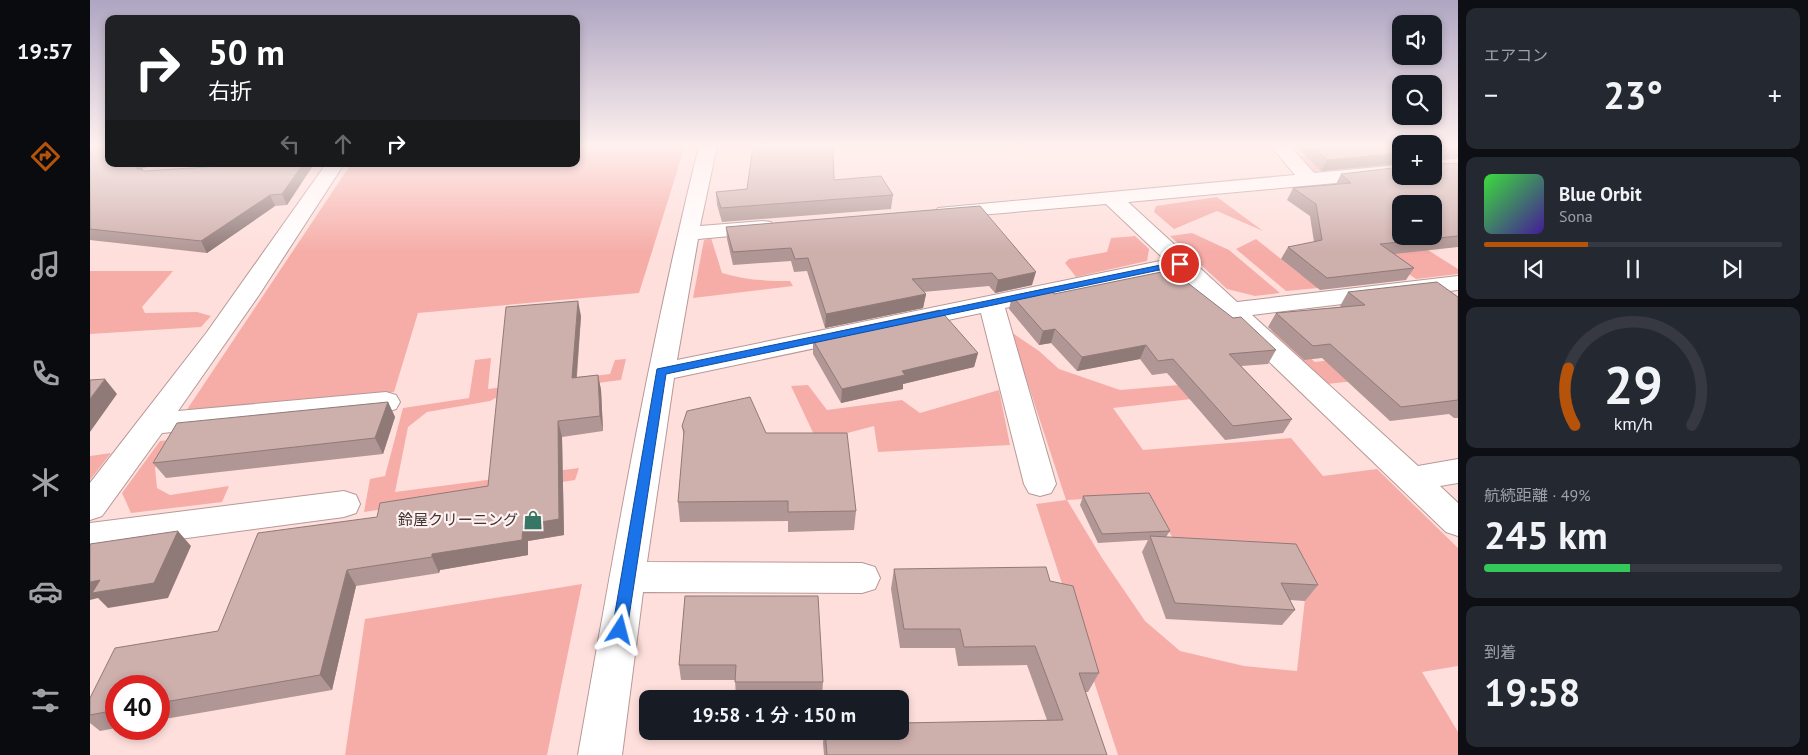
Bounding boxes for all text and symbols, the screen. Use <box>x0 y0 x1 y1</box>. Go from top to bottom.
map controls <box>1392 15 1442 245</box>
button: sound <box>1392 15 1442 65</box>
text: 50 m <box>208 29 285 75</box>
icon: right <box>125 35 190 100</box>
text: 19:57 <box>17 37 73 65</box>
text: エアコン <box>1484 45 1548 65</box>
text: 23° <box>1603 70 1663 119</box>
button: search <box>1392 75 1442 125</box>
text: − <box>1484 76 1498 113</box>
text: + <box>1768 76 1782 113</box>
text: 右折 <box>208 77 252 105</box>
icon: left <box>276 130 304 158</box>
icon: ahead <box>329 130 357 158</box>
icon: right <box>382 130 410 158</box>
button: + <box>1392 135 1442 185</box>
icon: directions <box>28 139 63 174</box>
text: Blue Orbit <box>1559 182 1642 206</box>
button: − <box>1392 195 1442 245</box>
text: Sona <box>1559 206 1593 226</box>
pin <box>1159 243 1201 285</box>
icon: music <box>28 248 63 283</box>
icon: arrive <box>1166 250 1194 278</box>
icon: previous <box>1520 255 1548 283</box>
icon: pause <box>1619 255 1647 283</box>
icon: next <box>1718 255 1746 283</box>
text: 29 <box>1604 351 1662 418</box>
icon: phone <box>28 356 63 391</box>
text: km/h <box>1613 412 1653 435</box>
icon: climate <box>28 465 63 500</box>
text: 航続距離 · 49% <box>1484 485 1591 505</box>
shop icon: 鈴屋クリーニング <box>522 509 544 531</box>
place label: 鈴屋クリーニング <box>398 510 518 529</box>
text: 245 km <box>1484 510 1608 559</box>
icon: car <box>28 574 63 609</box>
position arrow <box>593 603 645 655</box>
text: 到着 <box>1484 642 1516 662</box>
text: 19:58 <box>1484 667 1580 716</box>
speed limit sign: 40 <box>105 675 170 740</box>
icon: filters <box>28 683 63 718</box>
text: 19:58 · 1 分 · 150 m <box>692 703 856 727</box>

